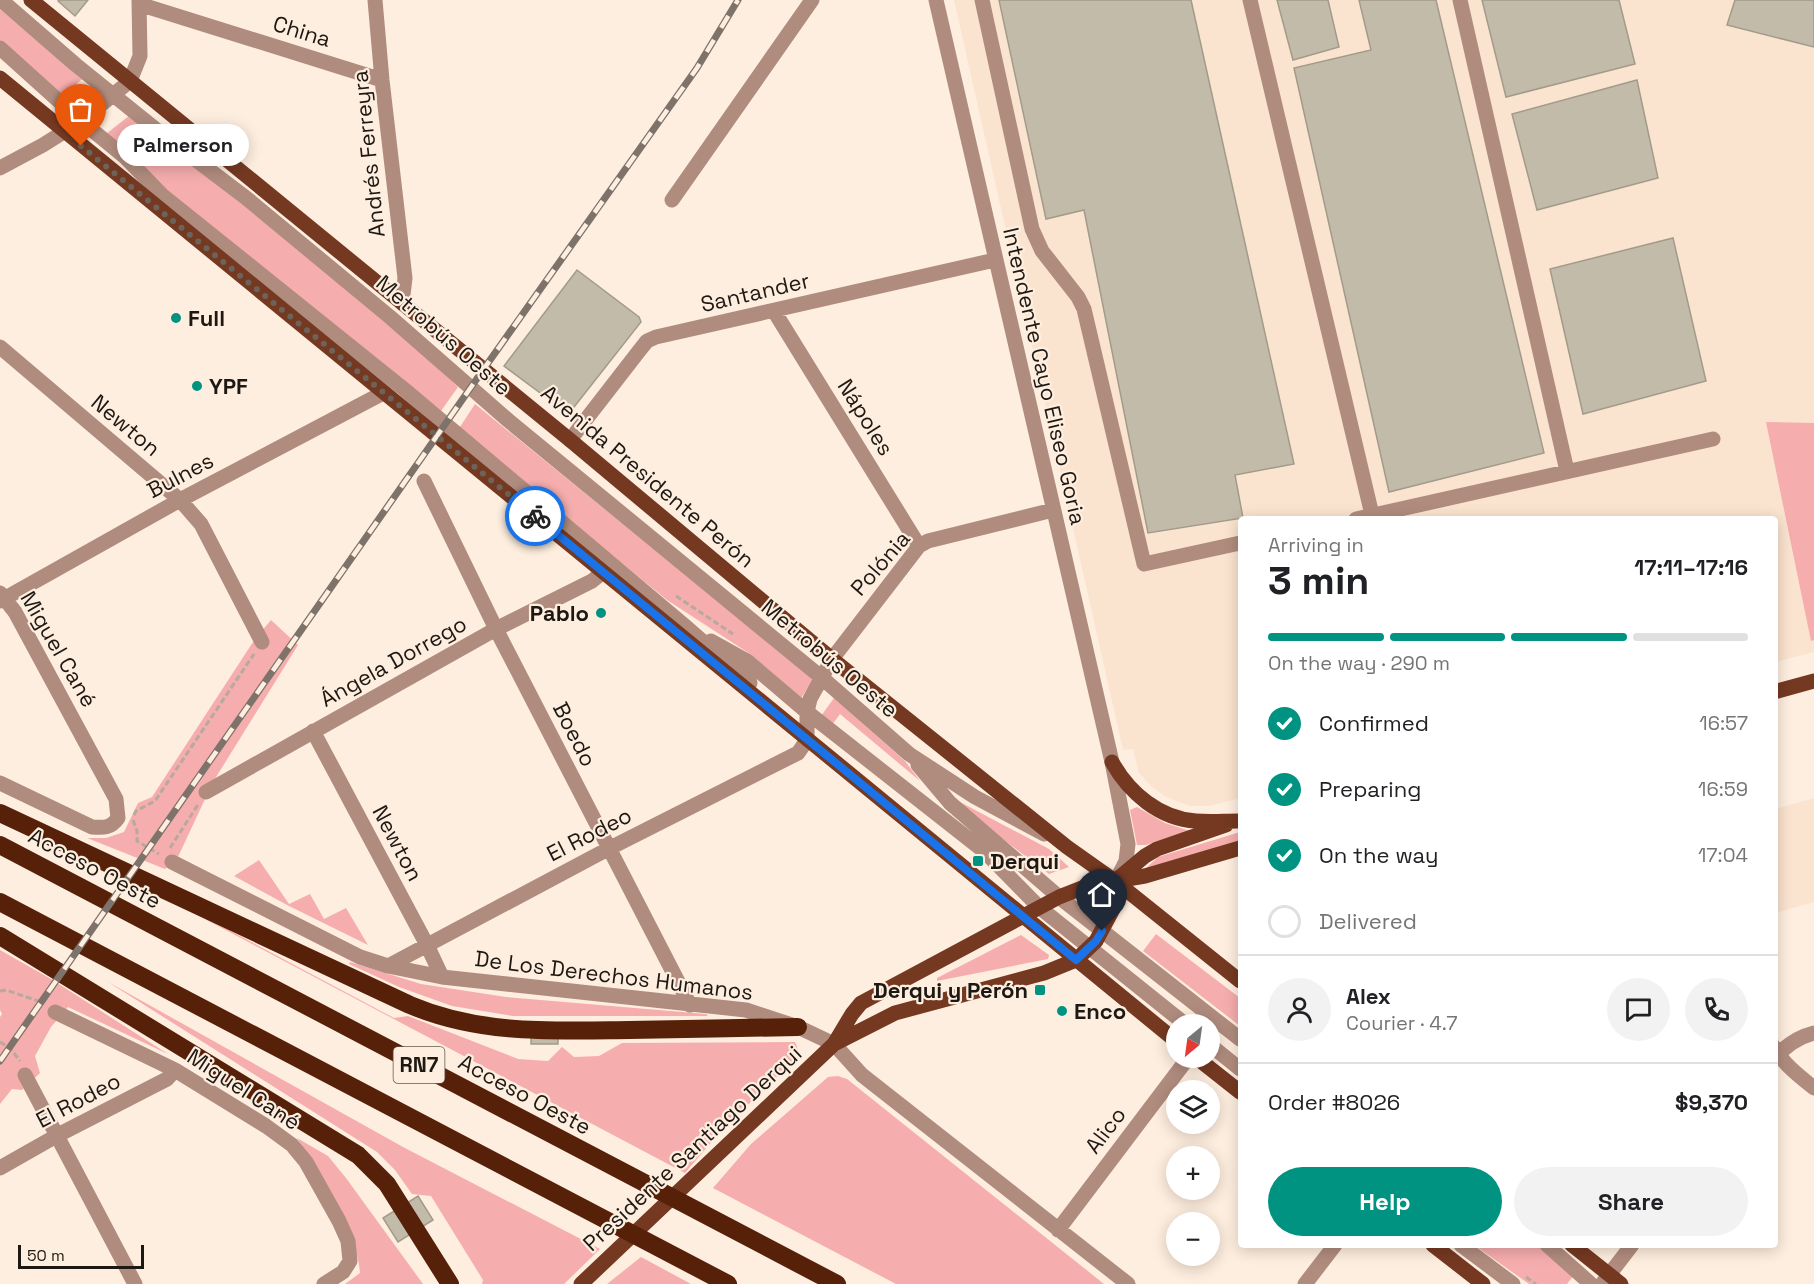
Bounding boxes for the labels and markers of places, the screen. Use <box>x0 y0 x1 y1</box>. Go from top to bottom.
pin <box>55 84 106 146</box>
callout: Palmerson <box>117 125 249 167</box>
place label: Full <box>188 304 225 332</box>
marker: Full <box>169 311 183 325</box>
place label: YPF <box>209 372 248 400</box>
marker: YPF <box>190 379 204 393</box>
place label: Pablo <box>530 599 589 627</box>
marker: Pablo <box>594 606 608 620</box>
place label: Derqui <box>990 847 1059 875</box>
marker: Derqui <box>971 854 985 868</box>
pin <box>1076 869 1127 931</box>
place label: Derqui y Perón <box>873 976 1028 1004</box>
marker: Derqui y Perón <box>1033 983 1047 997</box>
place label: Enco <box>1074 997 1126 1025</box>
marker: Enco <box>1055 1004 1069 1018</box>

